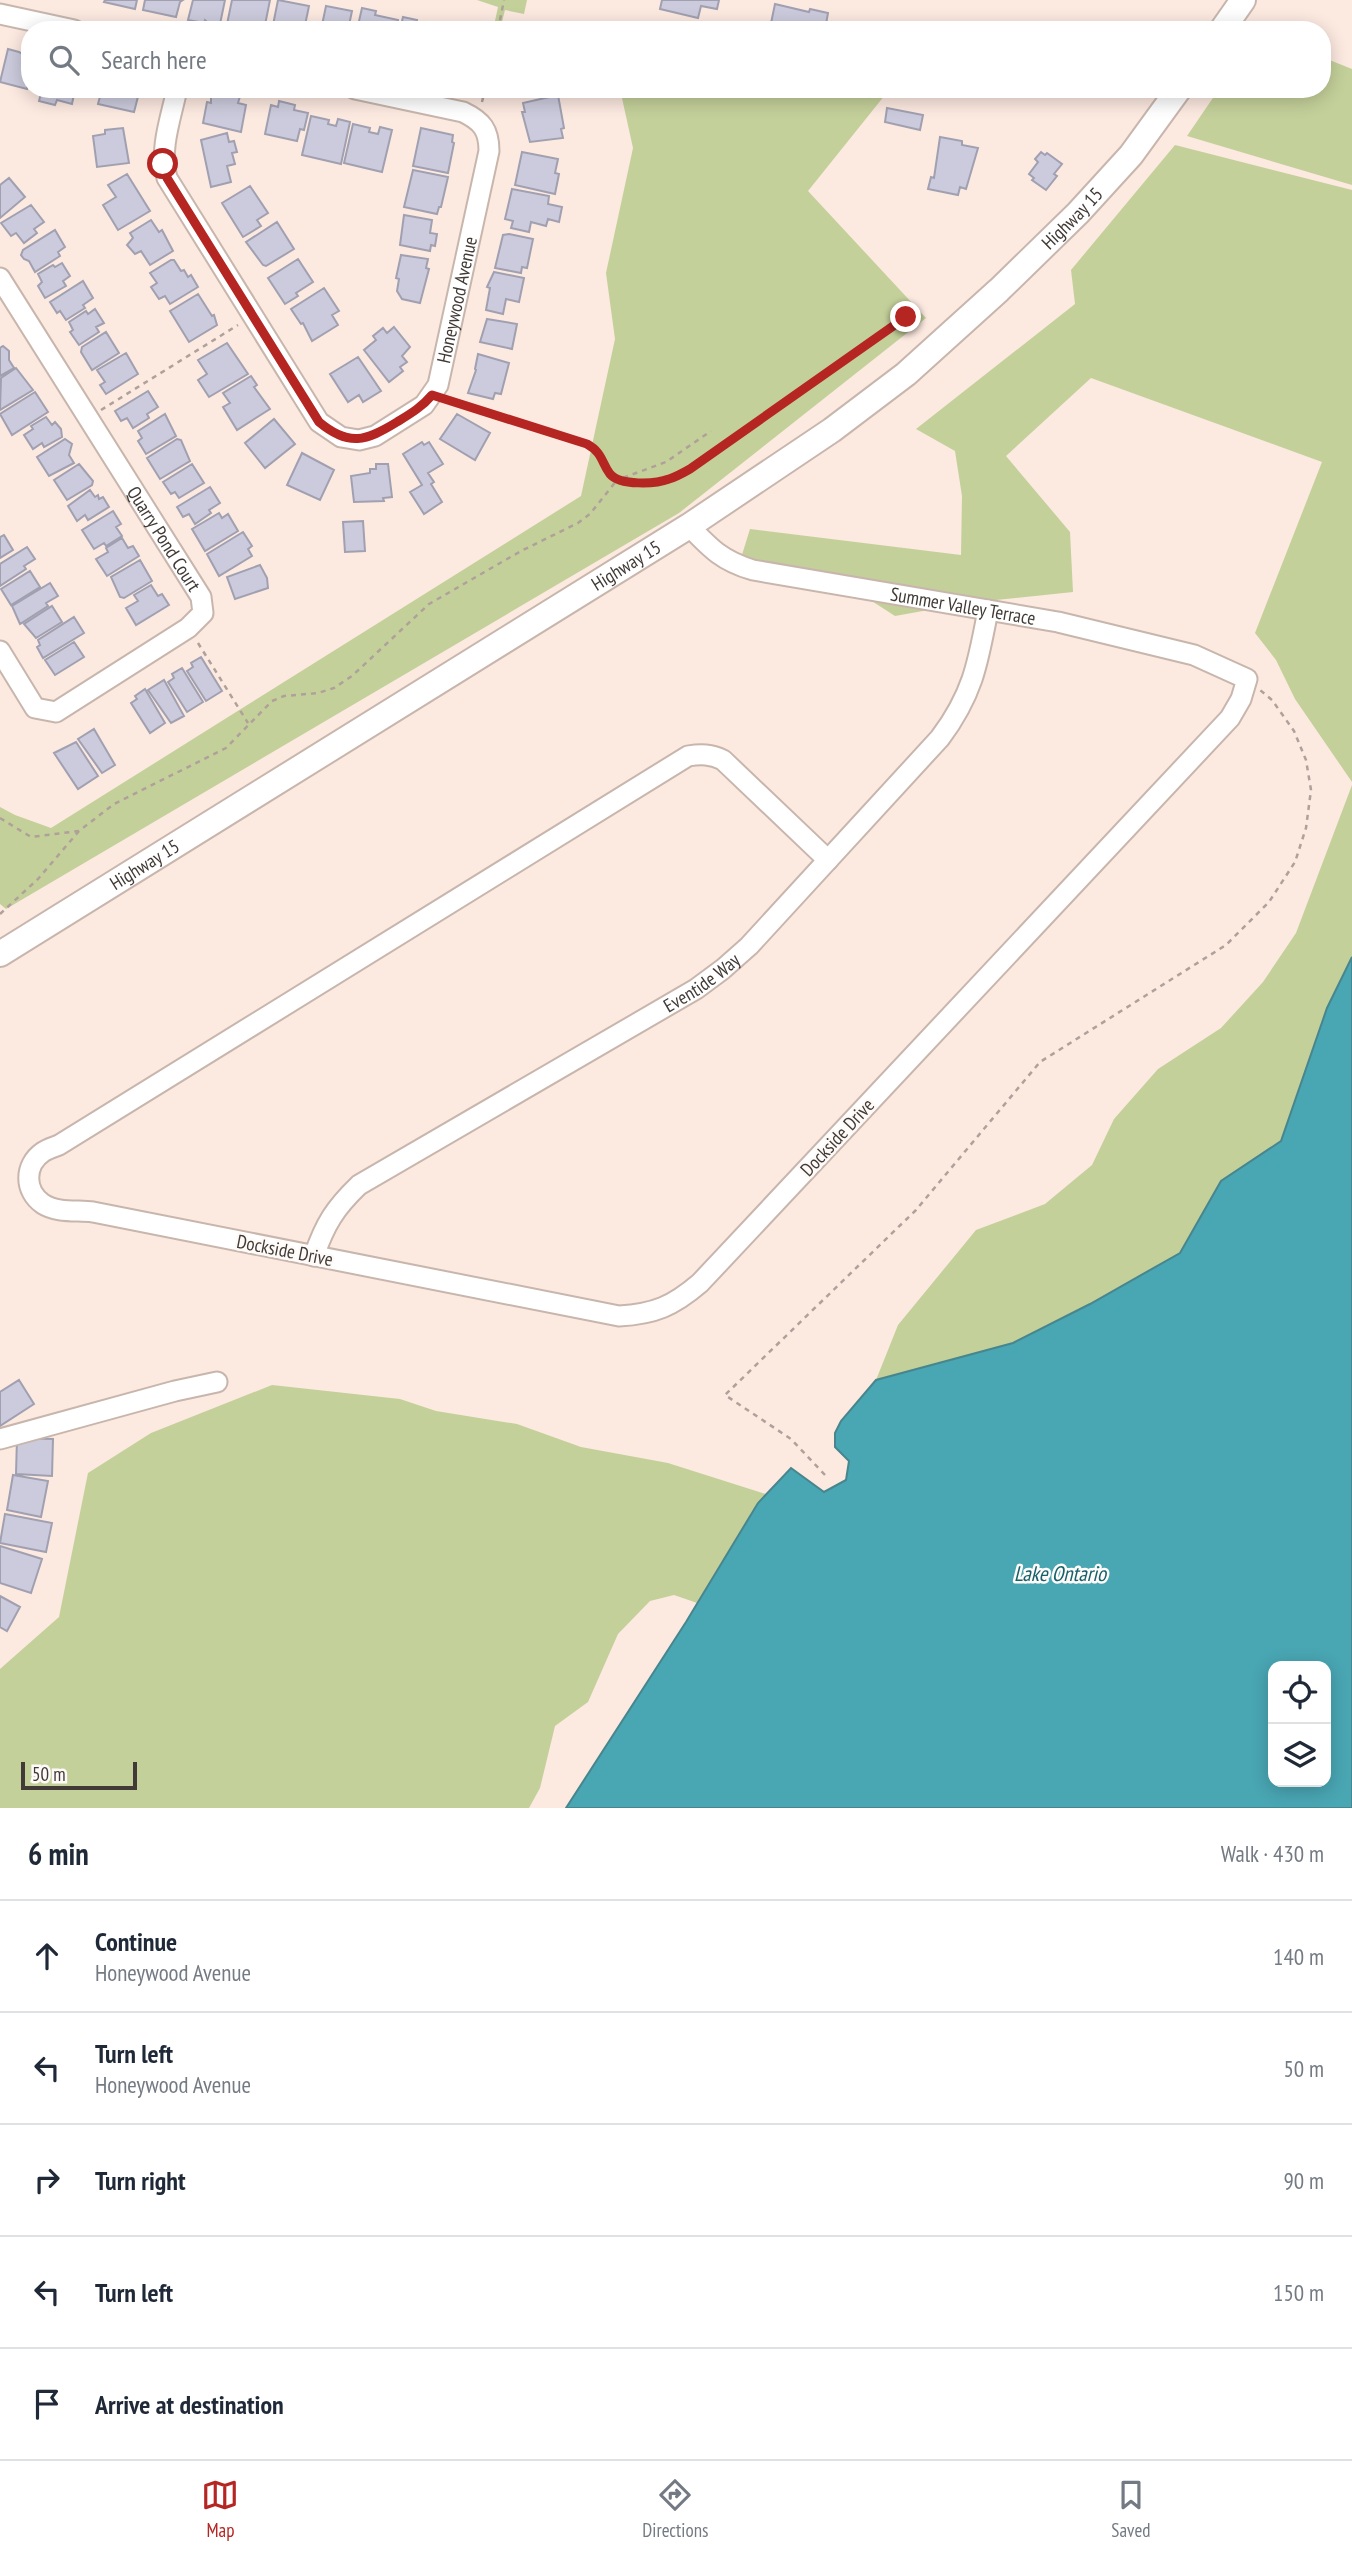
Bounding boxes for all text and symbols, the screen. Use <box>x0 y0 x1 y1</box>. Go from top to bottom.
search box <box>21 21 1331 98</box>
icon: search <box>45 41 83 79</box>
text: Search here <box>101 43 207 76</box>
route start <box>147 148 178 179</box>
street label: Highway 15 <box>1036 182 1108 254</box>
street label: Honeywood Avenue <box>431 234 482 365</box>
route end <box>890 301 921 332</box>
street label: Quarry Pond Court <box>122 482 207 596</box>
street label: Highway 15 <box>587 534 665 596</box>
street label: Summer Valley Terrace <box>889 582 1038 630</box>
street label: Highway 15 <box>105 834 184 895</box>
street label: Eventide Way <box>659 947 745 1017</box>
street label: Dockside Drive <box>795 1093 879 1181</box>
street label: Dockside Drive <box>235 1229 335 1271</box>
water label: Lake Ontario <box>1014 1560 1108 1587</box>
map controls <box>1268 1661 1331 1787</box>
button: locate <box>1268 1661 1331 1724</box>
button: layers <box>1268 1724 1331 1787</box>
scale bar <box>21 1759 136 1791</box>
text: 50 m <box>32 1762 66 1786</box>
text: 6 min <box>28 1834 89 1873</box>
text: Walk · 430 m <box>1221 1839 1324 1868</box>
text: Continue <box>95 1925 177 1958</box>
icon: ahead <box>28 1937 66 1975</box>
text: 140 m <box>1273 1942 1324 1971</box>
text: Honeywood Avenue <box>95 1958 251 1987</box>
text: Turn left <box>95 2037 173 2070</box>
icon: left <box>28 2049 66 2087</box>
text: 50 m <box>1283 2054 1324 2083</box>
text: Honeywood Avenue <box>95 2070 251 2099</box>
icon: right <box>28 2161 66 2199</box>
text: Turn right <box>95 2164 186 2197</box>
text: 90 m <box>1283 2166 1324 2195</box>
icon: left <box>28 2273 66 2311</box>
text: Turn left <box>95 2276 173 2309</box>
text: 150 m <box>1273 2278 1324 2307</box>
icon: arrive <box>28 2385 66 2423</box>
text: Arrive at destination <box>95 2388 284 2421</box>
tab: Map <box>201 2476 239 2542</box>
tab: Directions <box>642 2476 708 2542</box>
tab: Saved <box>1111 2476 1151 2542</box>

